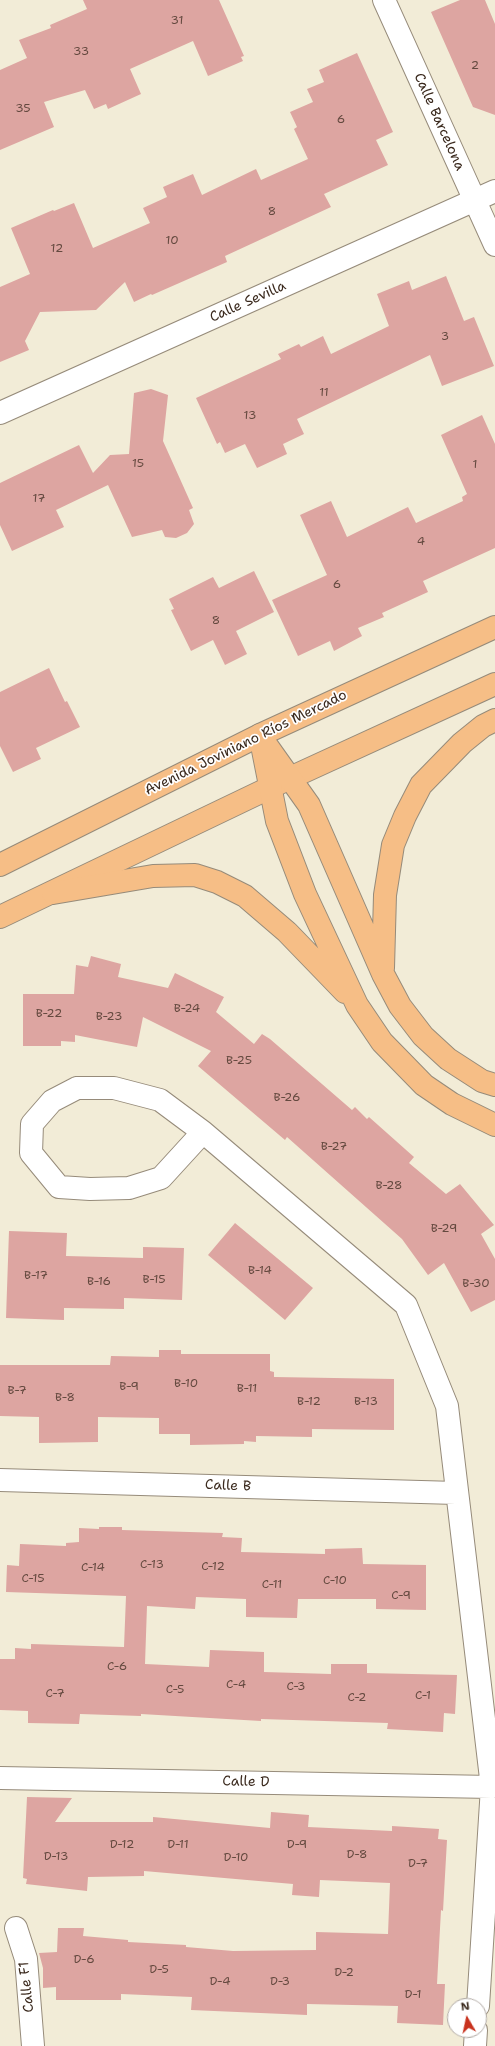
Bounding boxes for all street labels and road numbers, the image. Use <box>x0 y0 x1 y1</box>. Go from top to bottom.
street label: Calle Barcelona <box>410 71 468 173</box>
street label: Calle Sevilla <box>207 278 289 326</box>
street label: Avenida Joviniano Ríos Mercado <box>142 687 350 799</box>
street label: Calle B <box>205 1477 251 1495</box>
street label: Calle D <box>222 1773 270 1791</box>
street label: Calle F1 <box>16 1961 38 2013</box>

